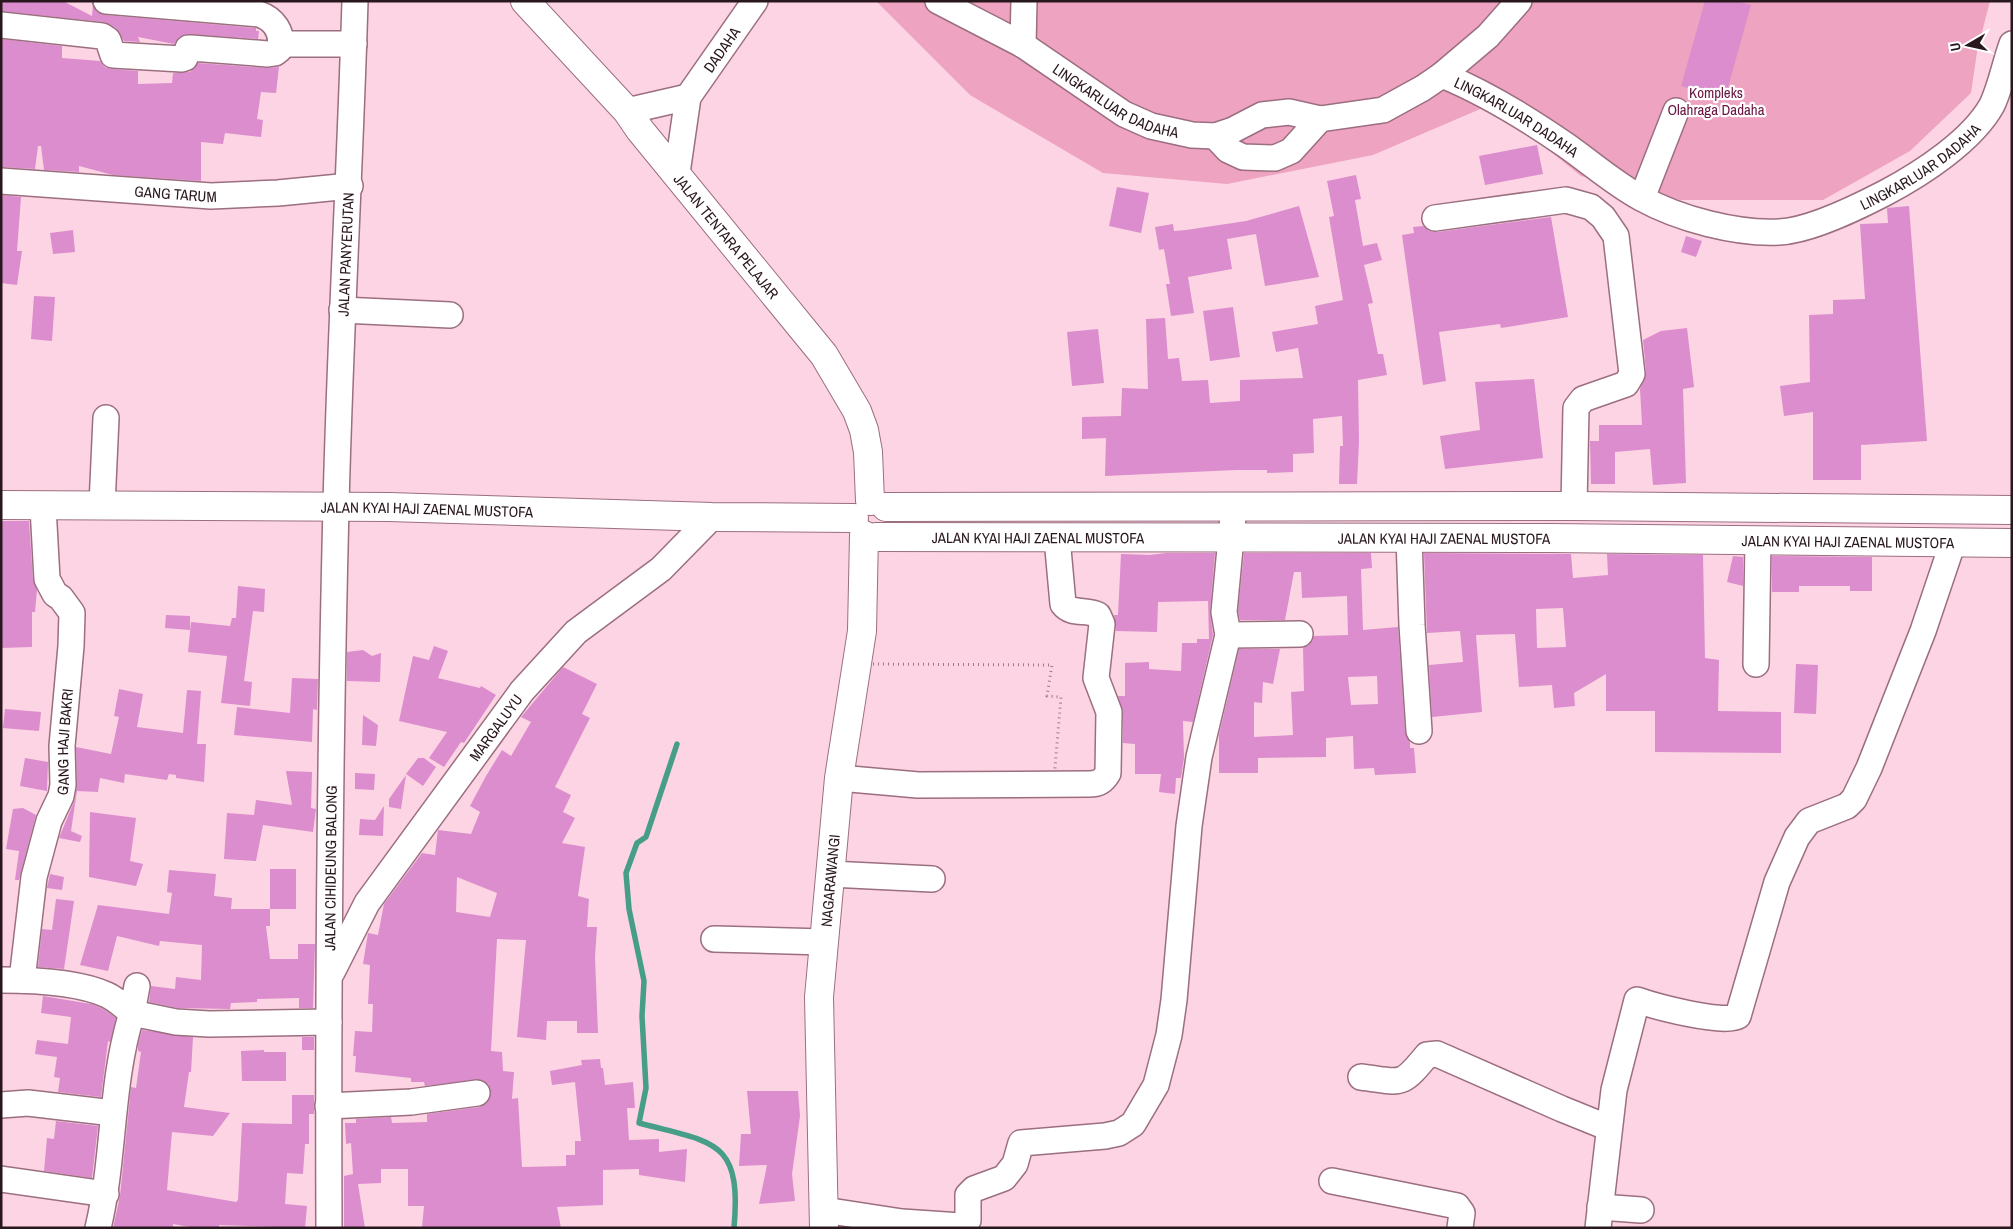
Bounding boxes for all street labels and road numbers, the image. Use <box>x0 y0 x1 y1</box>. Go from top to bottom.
street label: DADAHA <box>698 22 745 76</box>
street label: LINGKARLUAR DADAHA <box>1049 58 1182 142</box>
street label: LINGKARLUAR DADAHA <box>1451 71 1584 162</box>
street label: LINGKARLUAR DADAHA <box>1856 118 1985 215</box>
street label: JALAN TENTARA PELAJAR <box>669 169 784 303</box>
street label: GANG TARUM <box>134 180 217 207</box>
street label: JALAN PANYERUTAN <box>332 192 358 317</box>
street label: JALAN KYAI HAJI ZAENAL MUSTOFA <box>321 496 534 522</box>
street label: JALAN KYAI HAJI ZAENAL MUSTOFA <box>932 527 1145 548</box>
street label: JALAN KYAI HAJI ZAENAL MUSTOFA <box>1338 527 1551 549</box>
street label: JALAN KYAI HAJI ZAENAL MUSTOFA <box>1742 530 1955 553</box>
street label: GANG HAJI BAKRI <box>51 688 78 797</box>
street label: MARGALUYU <box>464 690 527 765</box>
street label: JALAN CIHIDEUNG BALONG <box>319 785 341 951</box>
street label: NAGARAWANGI <box>815 833 844 928</box>

